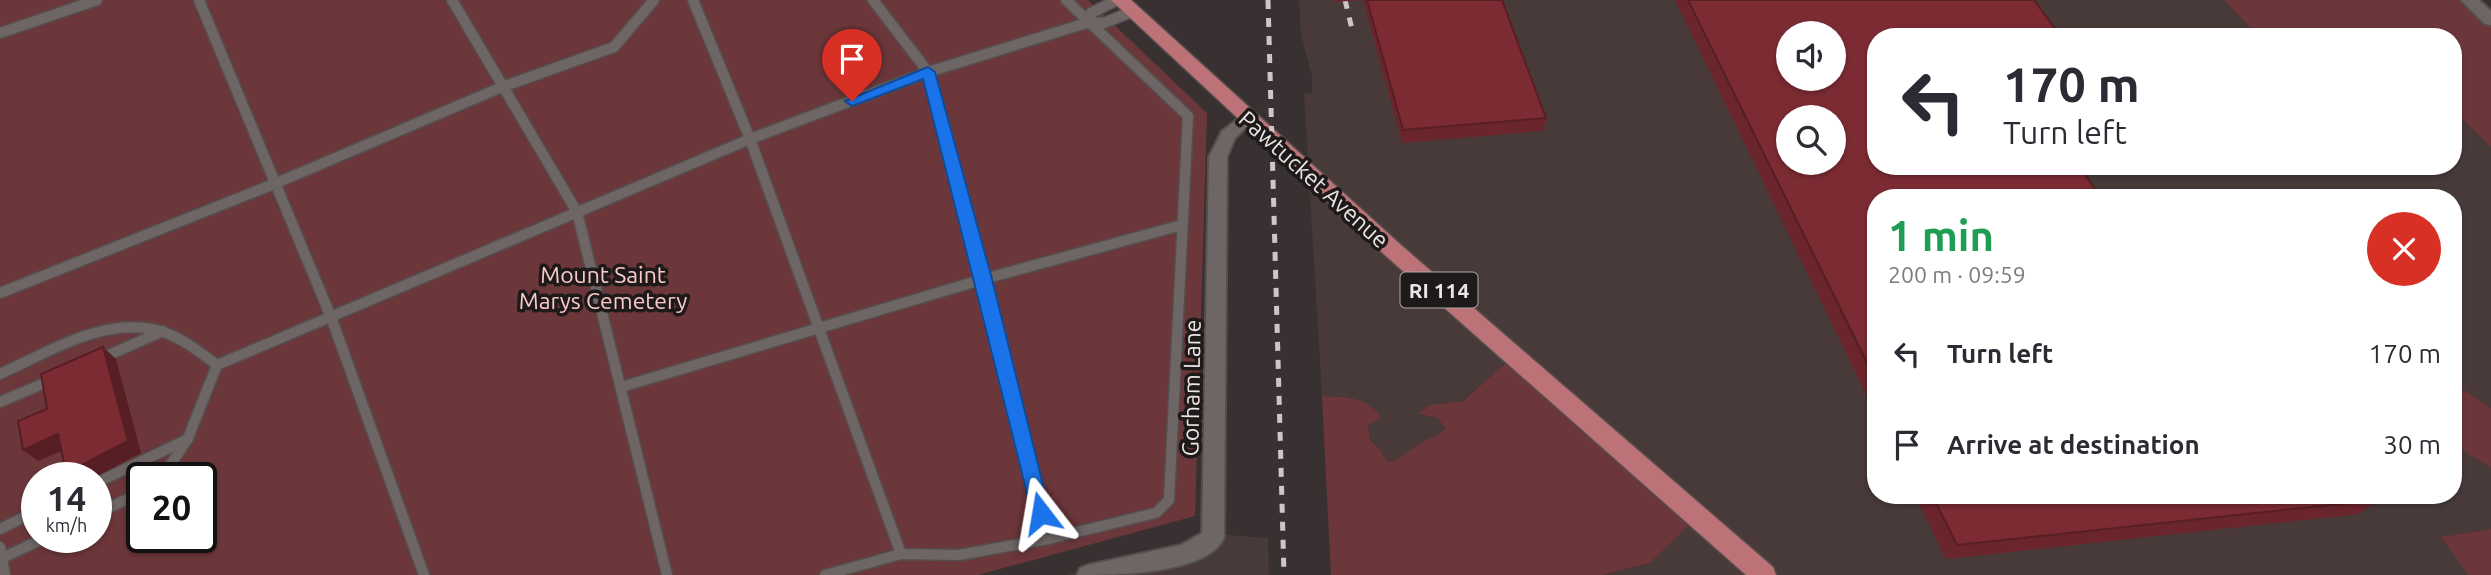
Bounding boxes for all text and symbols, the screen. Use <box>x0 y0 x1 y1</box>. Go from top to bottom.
map controls <box>1776 21 1846 175</box>
button: sound <box>1776 21 1846 91</box>
pin <box>822 29 882 101</box>
icon: arrive <box>833 40 871 78</box>
icon: left <box>1888 56 1979 147</box>
text: 170 m <box>2003 56 2140 111</box>
button: search <box>1776 105 1846 175</box>
street label: Pawtucket Avenue <box>1234 106 1394 252</box>
text: Turn left <box>2003 114 2127 150</box>
text: 1 min <box>1888 212 1994 259</box>
button: close <box>2367 212 2441 286</box>
park label: Mount Saint Marys Cemetery <box>519 262 687 313</box>
text: 200 m · 09:59 <box>1888 262 2026 287</box>
road number: RI 114 <box>1400 272 1478 308</box>
street label: Gorham Lane <box>1177 319 1205 457</box>
icon: left <box>1888 335 1926 373</box>
text: Turn left <box>1947 339 2053 368</box>
text: 170 m <box>2369 339 2441 368</box>
icon: arrive <box>1888 426 1926 464</box>
text: Arrive at destination <box>1947 430 2200 459</box>
text: 30 m <box>2383 430 2441 459</box>
speed limit sign: 20 <box>126 462 217 553</box>
position arrow <box>1004 476 1078 550</box>
text: 14 <box>47 478 86 518</box>
text: km/h <box>46 515 87 535</box>

